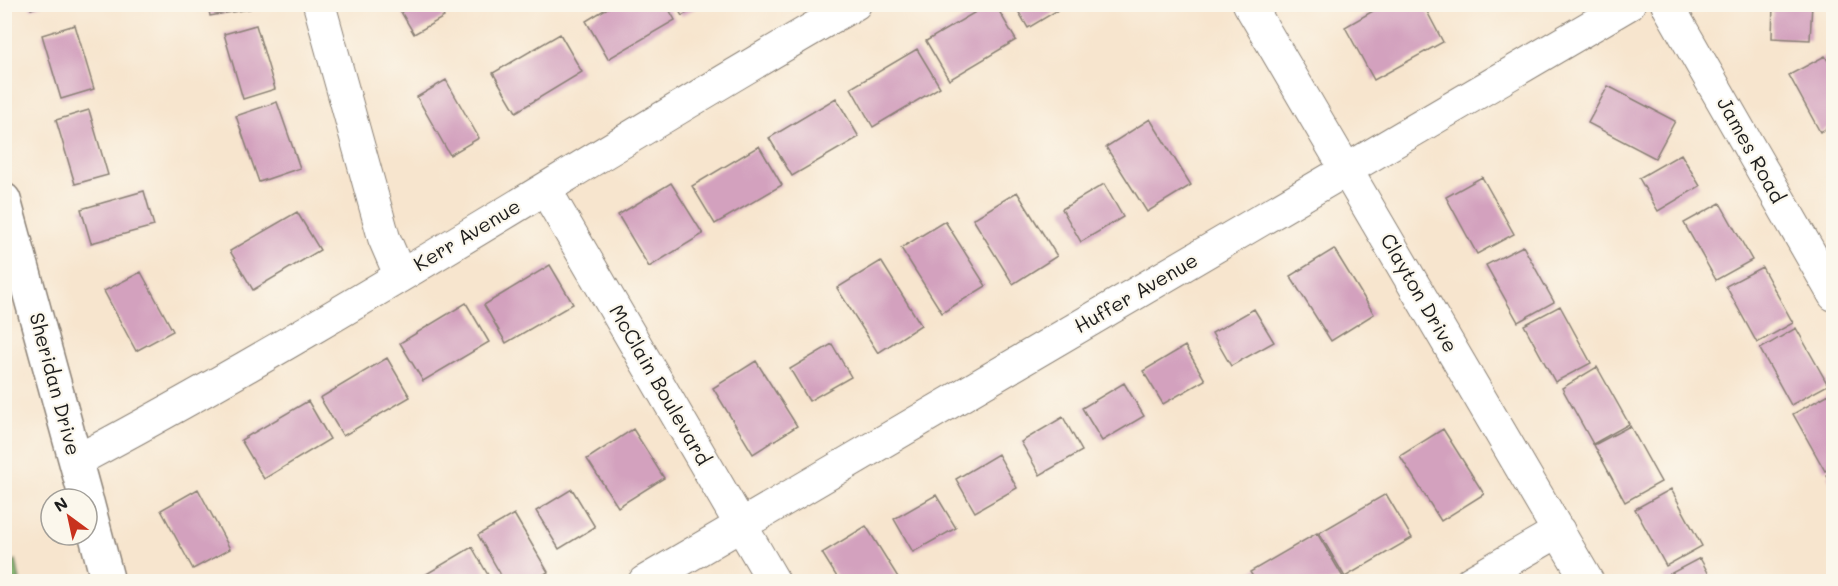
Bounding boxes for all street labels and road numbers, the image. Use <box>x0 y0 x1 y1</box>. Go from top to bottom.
street label: James Road <box>1712 92 1792 207</box>
street label: Kerr Avenue <box>408 192 525 276</box>
street label: Clayton Drive <box>1375 228 1464 357</box>
street label: Huffer Avenue <box>1069 246 1202 338</box>
street label: McClain Boulevard <box>604 299 717 470</box>
street label: Sheridan Drive <box>24 310 87 458</box>

